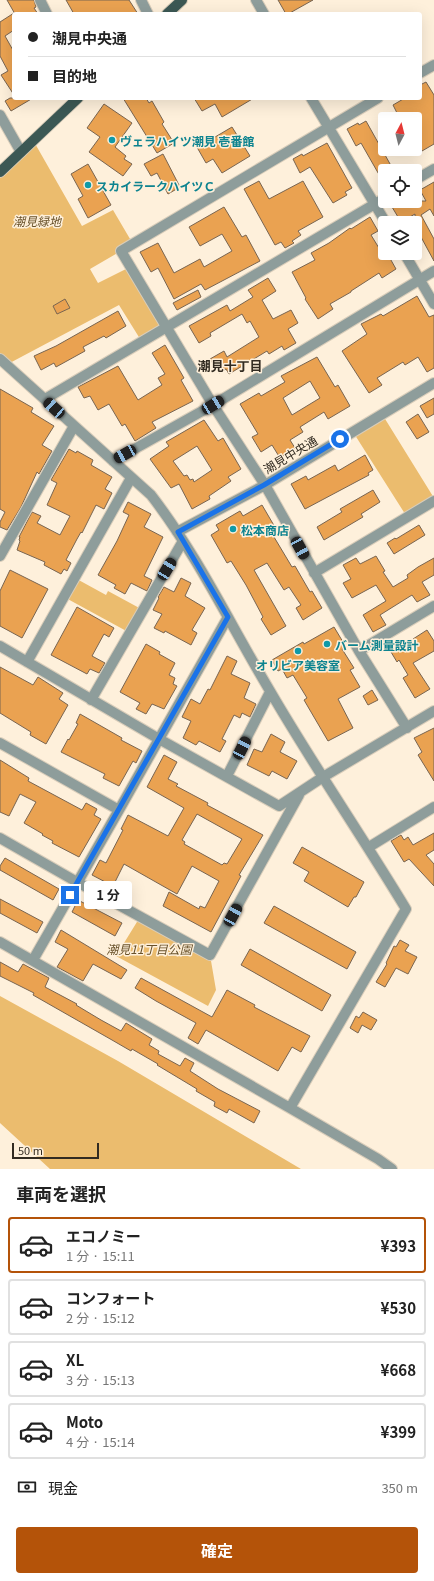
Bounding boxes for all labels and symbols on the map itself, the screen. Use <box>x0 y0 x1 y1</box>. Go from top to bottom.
north arrow <box>378 112 422 156</box>
place label: ヴェラハイツ潮見 壱番館 <box>120 132 254 149</box>
marker: ヴェラハイツ潮見 壱番館 <box>107 135 117 145</box>
place label: スカイラークハイツＣ <box>96 177 215 194</box>
marker: スカイラークハイツＣ <box>83 180 93 190</box>
park label: 潮見緑地 <box>13 212 63 229</box>
district label: 潮見十丁目 <box>197 356 263 375</box>
car <box>200 394 226 416</box>
car <box>41 396 67 420</box>
route start <box>331 430 349 448</box>
street label: 潮見中央通 <box>260 431 320 477</box>
car <box>112 443 138 465</box>
place label: 松本商店 <box>241 521 289 538</box>
marker: 松本商店 <box>228 524 238 534</box>
car <box>289 535 311 561</box>
car <box>156 556 178 582</box>
place label: バーム測量設計 <box>335 636 419 653</box>
marker: バーム測量設計 <box>322 639 332 649</box>
marker: オリビア美容室 <box>293 646 303 656</box>
place label: オリビア美容室 <box>256 656 340 673</box>
car <box>231 735 253 761</box>
callout: 1 分 <box>84 881 132 909</box>
route end <box>61 886 79 904</box>
car <box>222 902 244 928</box>
park label: 潮見11丁目公園 <box>106 940 194 957</box>
scale bar <box>12 1141 99 1160</box>

